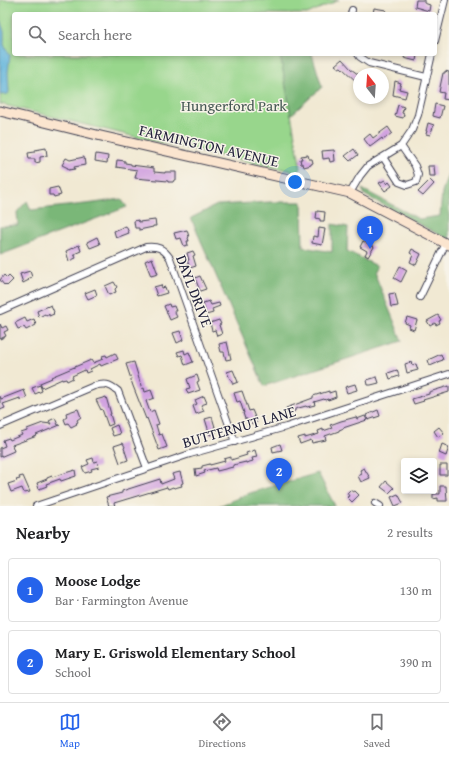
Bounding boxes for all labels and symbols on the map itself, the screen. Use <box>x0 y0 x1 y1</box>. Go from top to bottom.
north arrow <box>353 68 389 104</box>
park label: Hungerford Park <box>181 95 287 116</box>
street label: FARMINGTON AVENUE <box>137 119 281 172</box>
your location <box>285 172 305 192</box>
pin: 1 <box>357 216 383 249</box>
street label: DAYL DRIVE <box>171 252 218 330</box>
street label: BUTTERNUT LANE <box>180 400 298 453</box>
pin: 2 <box>266 458 292 491</box>

